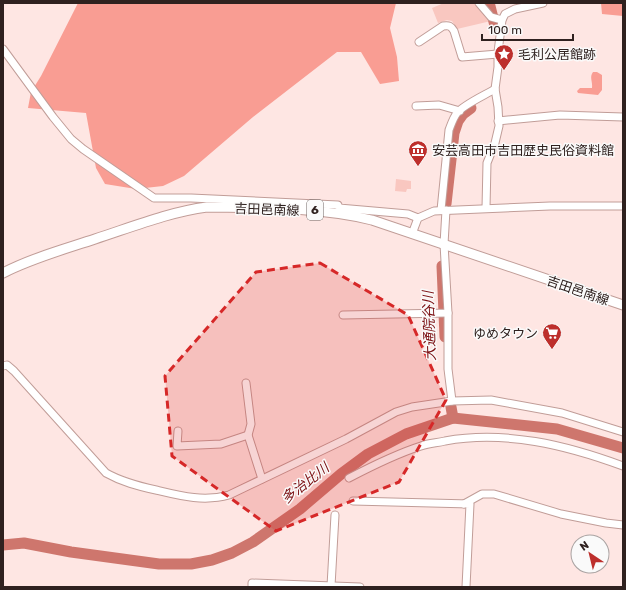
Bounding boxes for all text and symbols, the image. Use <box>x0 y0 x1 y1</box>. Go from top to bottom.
scale bar <box>482 16 573 42</box>
text: 100 m <box>488 23 522 37</box>
place icon: 毛利公居館跡 <box>493 43 515 71</box>
place label: 毛利公居館跡 <box>518 47 596 62</box>
museum icon: 安芸高田市吉田歴史民俗資料館 <box>407 139 429 167</box>
place label: 安芸高田市吉田歴史民俗資料館 <box>432 143 614 158</box>
road number: 6 <box>307 200 323 220</box>
street label: 吉田邑南線 <box>234 201 300 218</box>
street label: 吉田邑南線 <box>545 273 611 308</box>
water label: 大通院谷川 <box>420 289 439 361</box>
supermarket icon: ゆめタウン <box>541 322 563 350</box>
place label: ゆめタウン <box>473 326 538 341</box>
water label: 多治比川 <box>278 458 334 507</box>
north arrow <box>570 534 610 574</box>
text: N <box>578 539 592 554</box>

